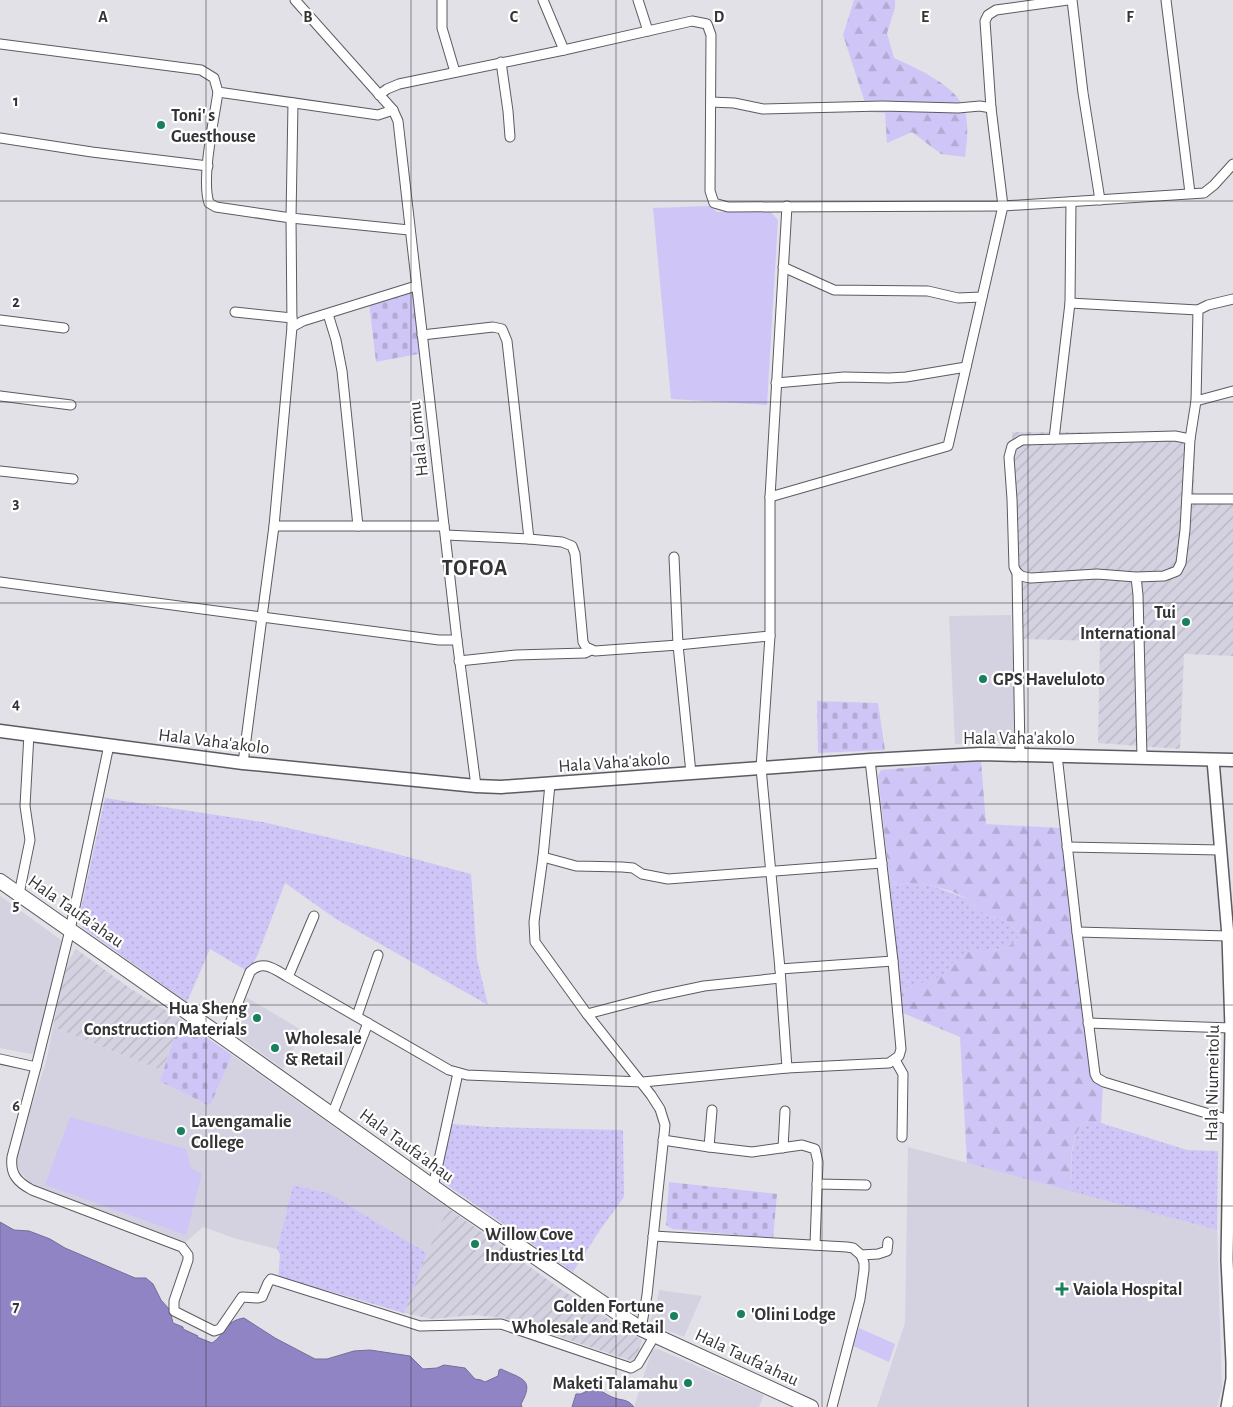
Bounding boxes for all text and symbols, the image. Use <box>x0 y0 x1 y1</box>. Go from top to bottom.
text: A <box>98 9 108 25</box>
text: B <box>303 9 313 25</box>
text: C <box>510 9 519 25</box>
text: D <box>714 9 725 25</box>
text: E <box>921 9 929 25</box>
text: F <box>1126 9 1134 25</box>
text: 1 <box>13 93 19 109</box>
place label: Toni' s Guesthouse <box>171 107 256 146</box>
marker: Toni' s Guesthouse <box>155 119 167 131</box>
text: 2 <box>12 294 20 310</box>
street label: Hala Lomu <box>406 400 432 477</box>
text: 3 <box>13 495 20 511</box>
district label: TOFOA <box>442 557 508 579</box>
place label: Tui International <box>1080 604 1176 643</box>
marker: Tui International <box>1180 616 1192 628</box>
place label: GPS Haveluloto <box>993 671 1105 689</box>
marker: GPS Haveluloto <box>977 673 989 685</box>
text: 4 <box>12 696 20 712</box>
street label: Hala Vaha'akolo <box>157 726 271 758</box>
street label: Hala Vaha'akolo <box>963 730 1075 748</box>
street label: Hala Vaha'akolo <box>558 750 671 776</box>
street label: Hala Taufa'ahau <box>24 872 126 951</box>
text: 5 <box>13 897 20 913</box>
place label: Hua Sheng Construction Materials <box>84 1000 248 1039</box>
marker: Hua Sheng Construction Materials <box>251 1012 263 1024</box>
street label: Hala Niumeitolu <box>1203 1025 1223 1142</box>
place label: Wholesale & Retail <box>285 1030 362 1069</box>
marker: Wholesale & Retail <box>269 1042 281 1054</box>
text: 6 <box>12 1098 20 1114</box>
street label: Hala Taufa'ahau <box>356 1106 457 1186</box>
place label: Lavengamalie College <box>191 1113 292 1152</box>
marker: Lavengamalie College <box>175 1125 187 1137</box>
place label: Willow Cove Industries Ltd <box>485 1226 584 1265</box>
marker: Willow Cove Industries Ltd <box>469 1238 481 1250</box>
place label: Vaiola Hospital <box>1073 1281 1182 1299</box>
marker: Vaiola Hospital <box>1055 1282 1069 1296</box>
place label: Golden Fortune Wholesale and Retail <box>512 1298 664 1337</box>
text: 7 <box>13 1299 20 1315</box>
place label: 'Olini Lodge <box>751 1306 836 1324</box>
marker: 'Olini Lodge <box>735 1308 747 1320</box>
marker: Golden Fortune Wholesale and Retail <box>668 1310 680 1322</box>
street label: Hala Taufa'ahau <box>692 1326 801 1390</box>
place label: Maketi Talamahu <box>553 1375 679 1393</box>
marker: Maketi Talamahu <box>682 1377 694 1389</box>

